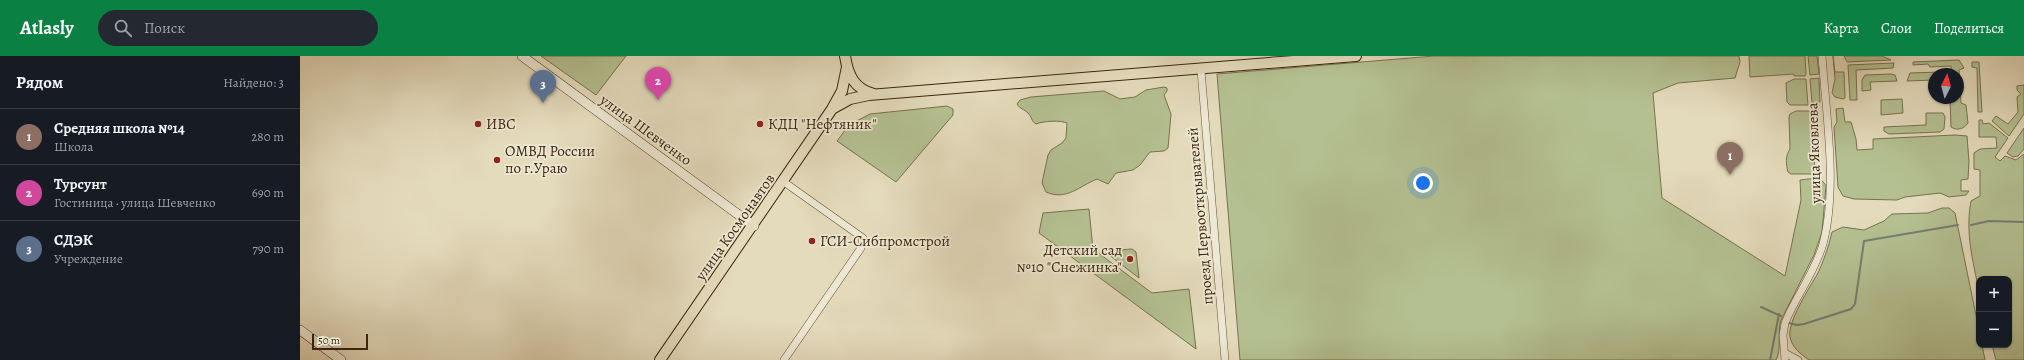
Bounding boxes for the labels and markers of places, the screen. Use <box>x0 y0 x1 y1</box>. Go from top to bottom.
pin: 2 <box>645 67 671 100</box>
pin: 3 <box>530 70 556 103</box>
place label: ИВС <box>486 114 516 134</box>
place label: КДЦ "Нефтяник" <box>768 114 877 134</box>
marker: ИВС <box>473 119 483 129</box>
marker: КДЦ "Нефтяник" <box>755 119 765 129</box>
place label: ОМВД России по г.Ураю <box>505 141 595 178</box>
pin: 1 <box>1717 142 1743 175</box>
marker: ОМВД России по г.Ураю <box>492 155 502 165</box>
place label: ГСИ-Сибпромстрой <box>820 231 950 251</box>
marker: ГСИ-Сибпромстрой <box>807 236 817 246</box>
place label: Детский сад №10 "Снежинка" <box>1017 240 1122 277</box>
marker: Детский сад №10 "Снежинка" <box>1125 254 1135 264</box>

